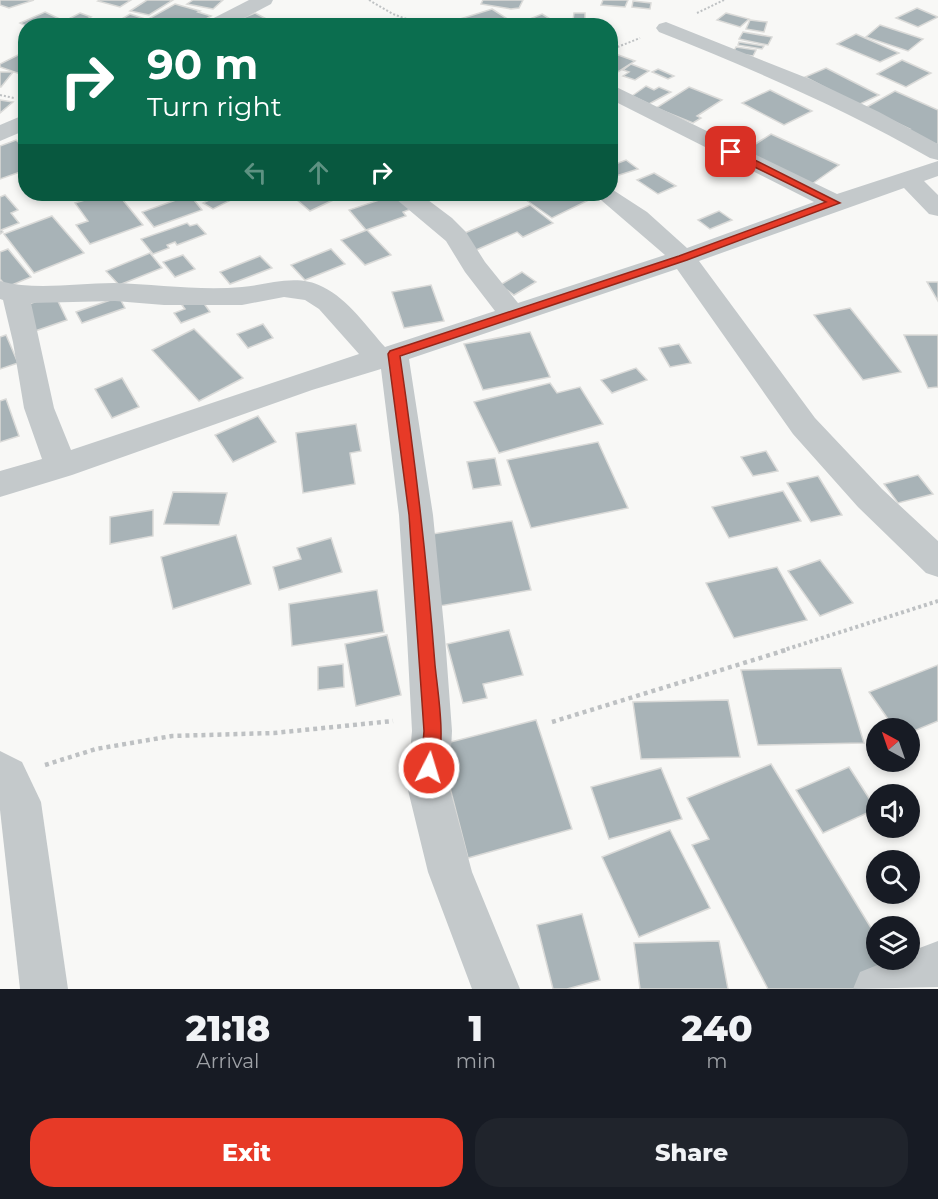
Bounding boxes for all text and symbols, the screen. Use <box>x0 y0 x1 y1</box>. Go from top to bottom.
text: 90 m <box>147 38 258 90</box>
icon: right <box>48 42 126 120</box>
text: Turn right <box>147 90 282 123</box>
pin <box>705 126 756 177</box>
icon: arrive <box>714 135 747 168</box>
icon: left <box>239 156 272 189</box>
icon: ahead <box>302 156 335 189</box>
icon: right <box>365 156 398 189</box>
north arrow <box>866 718 920 772</box>
map controls <box>866 718 920 970</box>
position arrow <box>397 736 461 800</box>
button: sound <box>866 784 920 838</box>
button: search <box>866 850 920 904</box>
button: layers <box>866 916 920 970</box>
text: 21:18 <box>185 1006 270 1050</box>
text: 1 <box>469 1006 483 1050</box>
text: 240 <box>681 1006 753 1050</box>
text: Arrival <box>196 1049 259 1073</box>
text: min <box>456 1049 496 1073</box>
text: m <box>706 1049 728 1073</box>
button: Exit <box>30 1118 463 1187</box>
button: Share <box>475 1118 908 1187</box>

